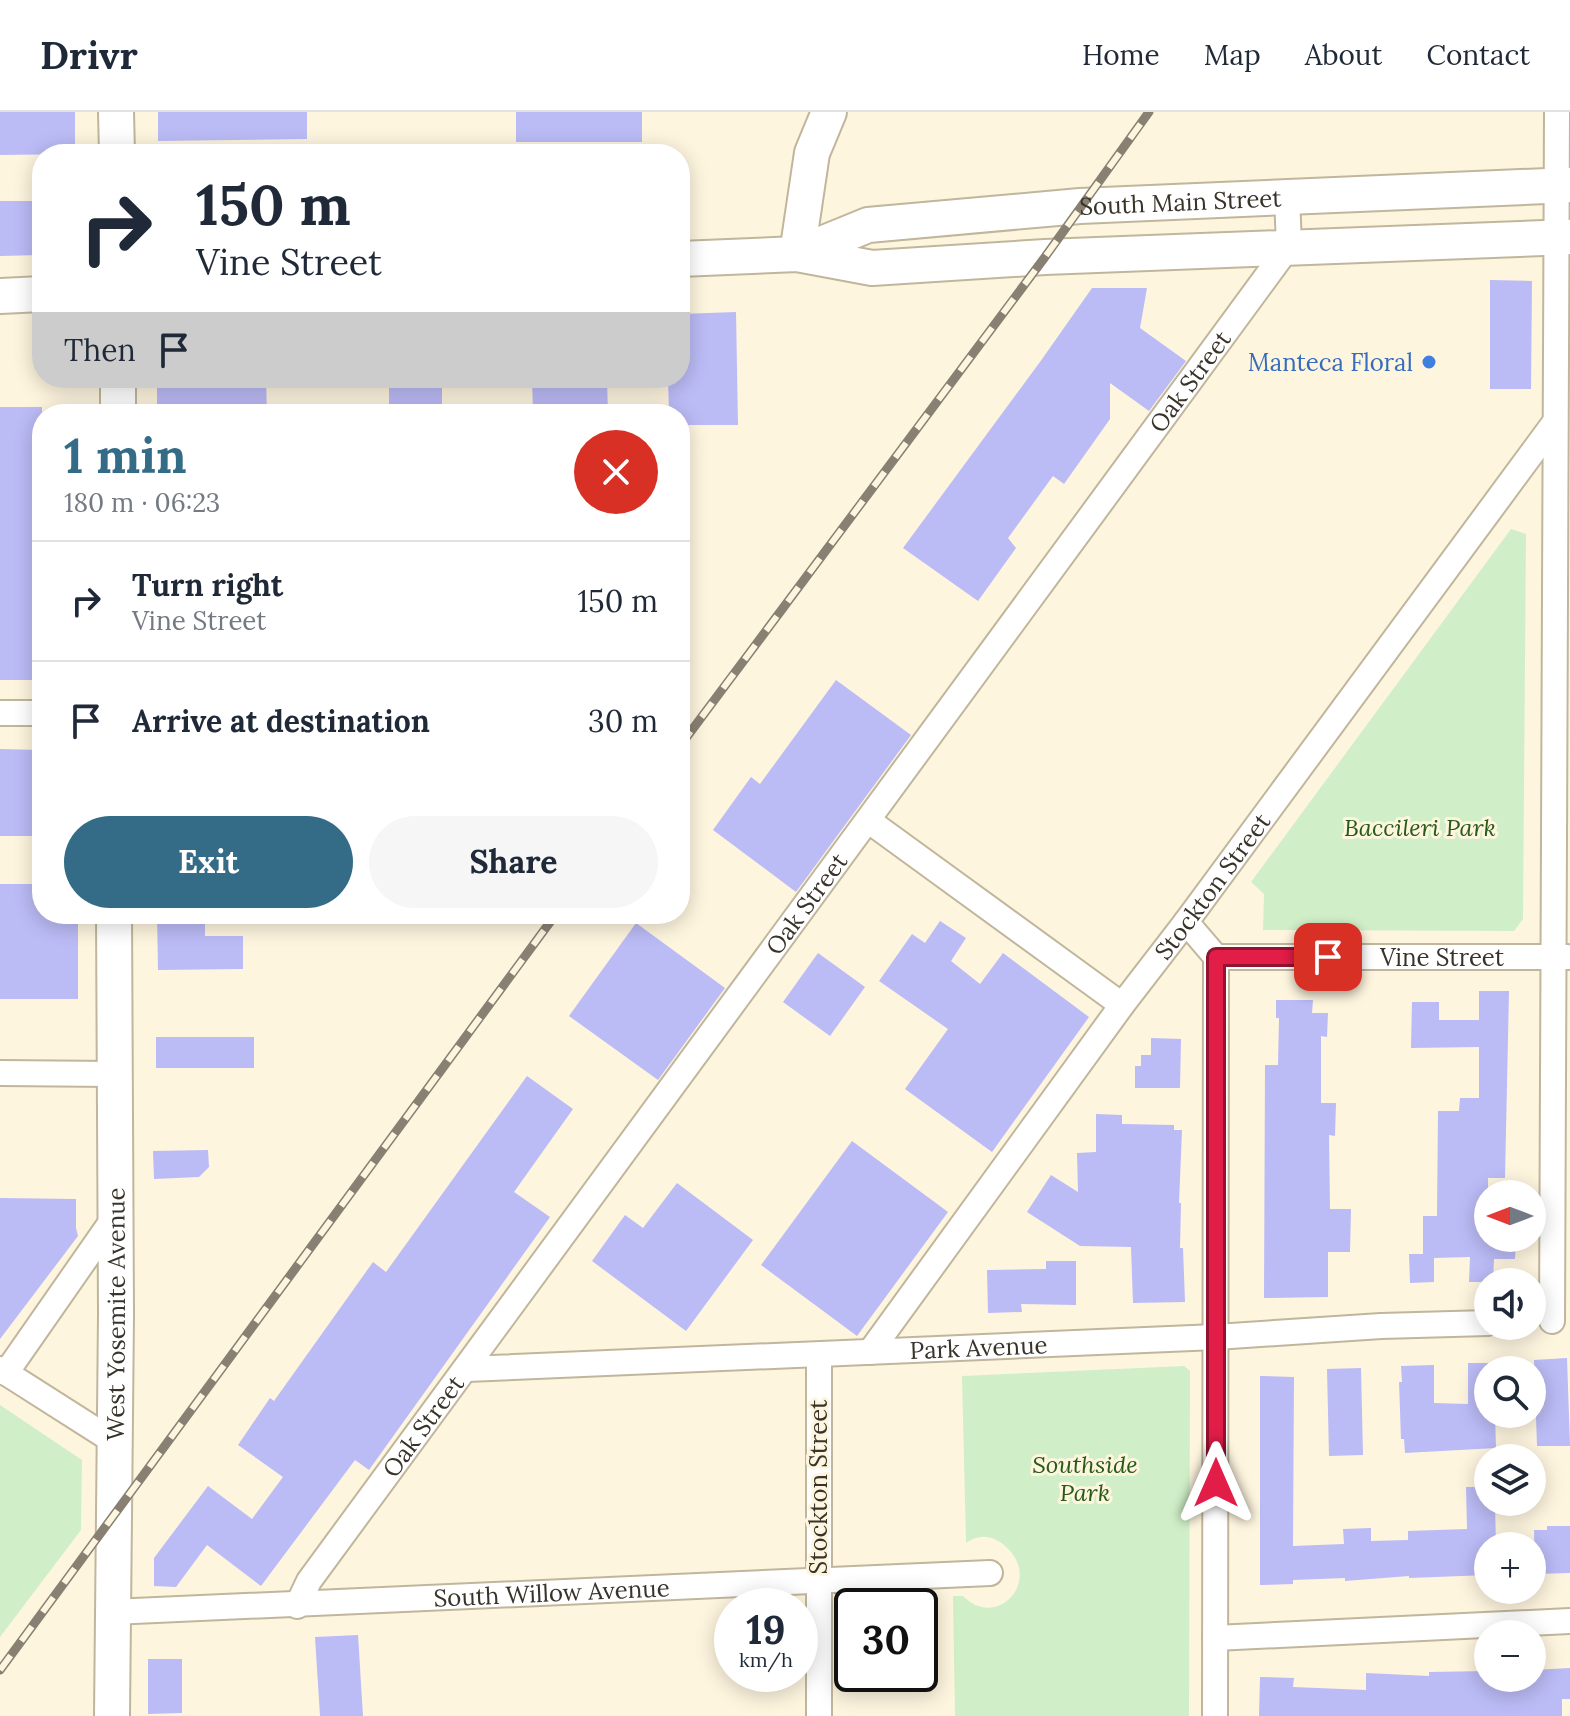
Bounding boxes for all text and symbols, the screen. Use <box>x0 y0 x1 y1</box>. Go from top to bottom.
text: Drivr <box>40 31 138 79</box>
text: Home <box>1082 37 1160 73</box>
text: Map <box>1204 37 1261 73</box>
text: About <box>1305 37 1382 73</box>
text: Contact <box>1426 37 1530 73</box>
text: 150 m <box>196 169 351 240</box>
icon: right <box>64 176 168 280</box>
street label: South Main Street <box>1079 182 1283 222</box>
text: Vine Street <box>196 239 382 285</box>
street label: Oak Street <box>1142 324 1238 438</box>
icon: arrive <box>152 328 196 372</box>
text: Then <box>64 331 136 369</box>
place label: Manteca Floral <box>1248 347 1413 378</box>
marker: Manteca Floral <box>1420 353 1438 371</box>
text: 1 min <box>64 425 187 486</box>
button: close <box>574 430 658 514</box>
text: 180 m · 06:23 <box>64 486 220 519</box>
text: Turn right <box>132 566 283 604</box>
icon: right <box>64 579 108 623</box>
text: 150 m <box>577 582 658 620</box>
text: Vine Street <box>132 604 266 637</box>
icon: arrive <box>64 699 108 743</box>
text: Arrive at destination <box>132 702 430 740</box>
text: 30 m <box>588 702 658 740</box>
street label: Stockton Street <box>1147 806 1277 966</box>
park label: Baccileri Park <box>1344 812 1496 843</box>
button: Exit <box>64 816 353 908</box>
button: Share <box>369 816 658 908</box>
street label: Oak Street <box>759 846 854 961</box>
pin <box>1294 923 1362 991</box>
icon: arrive <box>1306 935 1350 979</box>
street label: Vine Street <box>1379 942 1505 973</box>
north arrow <box>1474 1180 1546 1252</box>
map controls <box>1474 1180 1546 1692</box>
street label: West Yosemite Avenue <box>99 1187 132 1441</box>
button: sound <box>1474 1268 1546 1340</box>
street label: Park Avenue <box>909 1329 1048 1366</box>
button: search <box>1474 1356 1546 1428</box>
street label: Oak Street <box>375 1368 471 1483</box>
street label: Stockton Street <box>803 1399 834 1574</box>
position arrow <box>1174 1441 1258 1525</box>
button: layers <box>1474 1444 1546 1516</box>
park label: Southside Park <box>1032 1449 1138 1508</box>
button: + <box>1474 1532 1546 1604</box>
street label: South Willow Avenue <box>433 1572 670 1613</box>
speed limit sign: 30 <box>834 1588 938 1692</box>
text: 19 <box>746 1604 786 1655</box>
button: − <box>1474 1620 1546 1692</box>
text: km/h <box>739 1647 793 1672</box>

